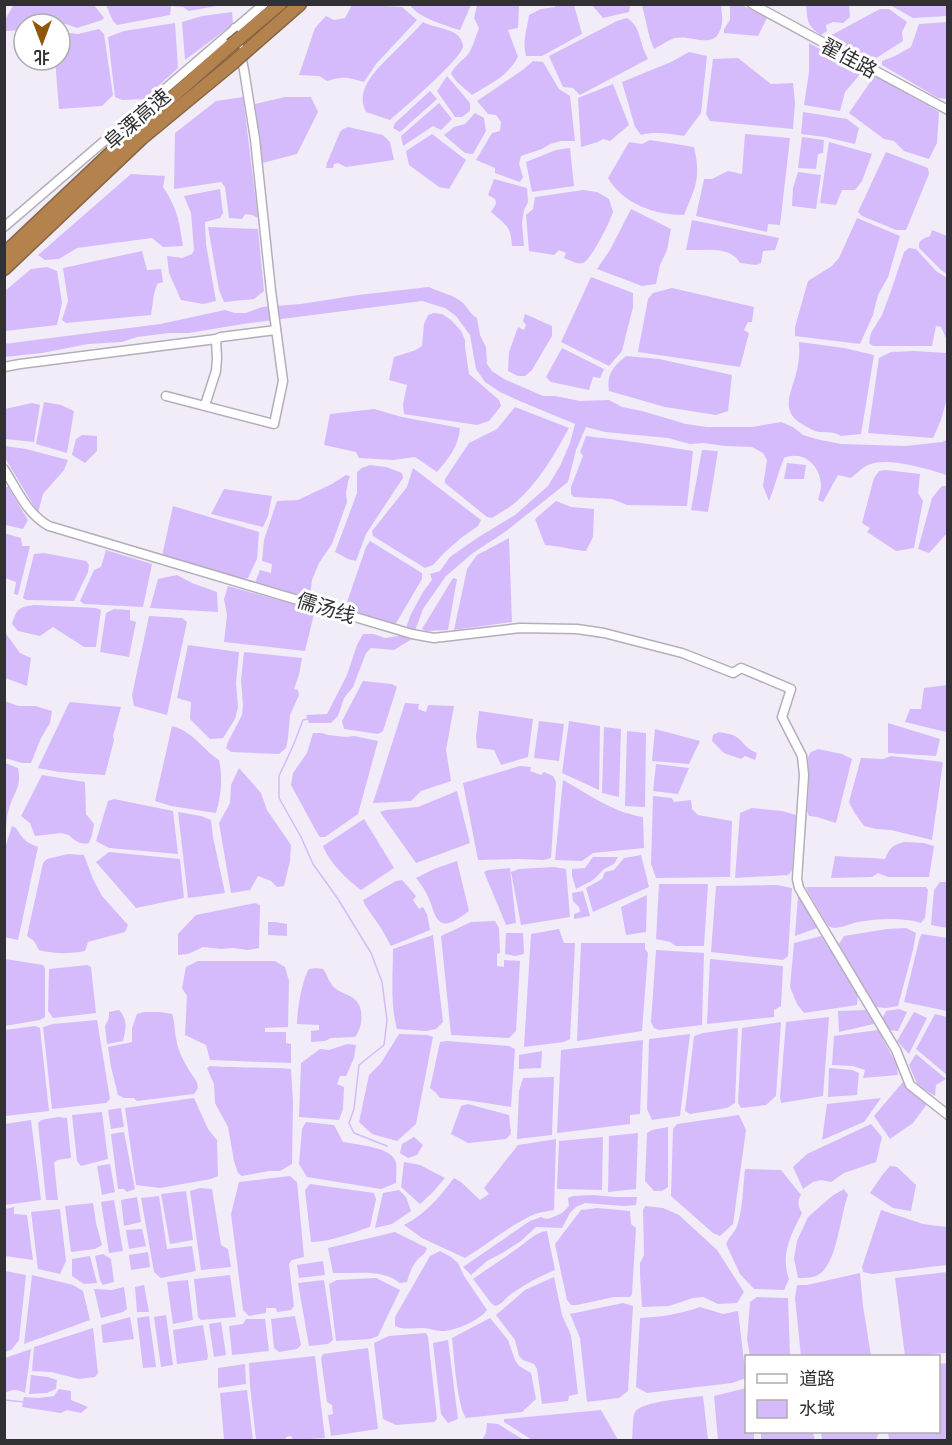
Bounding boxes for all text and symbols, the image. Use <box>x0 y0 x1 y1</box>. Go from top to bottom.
north arrow <box>12 12 72 72</box>
street label: 翟佳路 <box>817 33 881 83</box>
text: 北 <box>34 47 50 66</box>
street label: 阜溧高速 <box>99 84 175 154</box>
street label: 儒汤线 <box>294 588 358 628</box>
legend <box>745 1355 940 1433</box>
text: 道路 <box>799 1368 835 1390</box>
text: 水域 <box>799 1398 835 1420</box>

